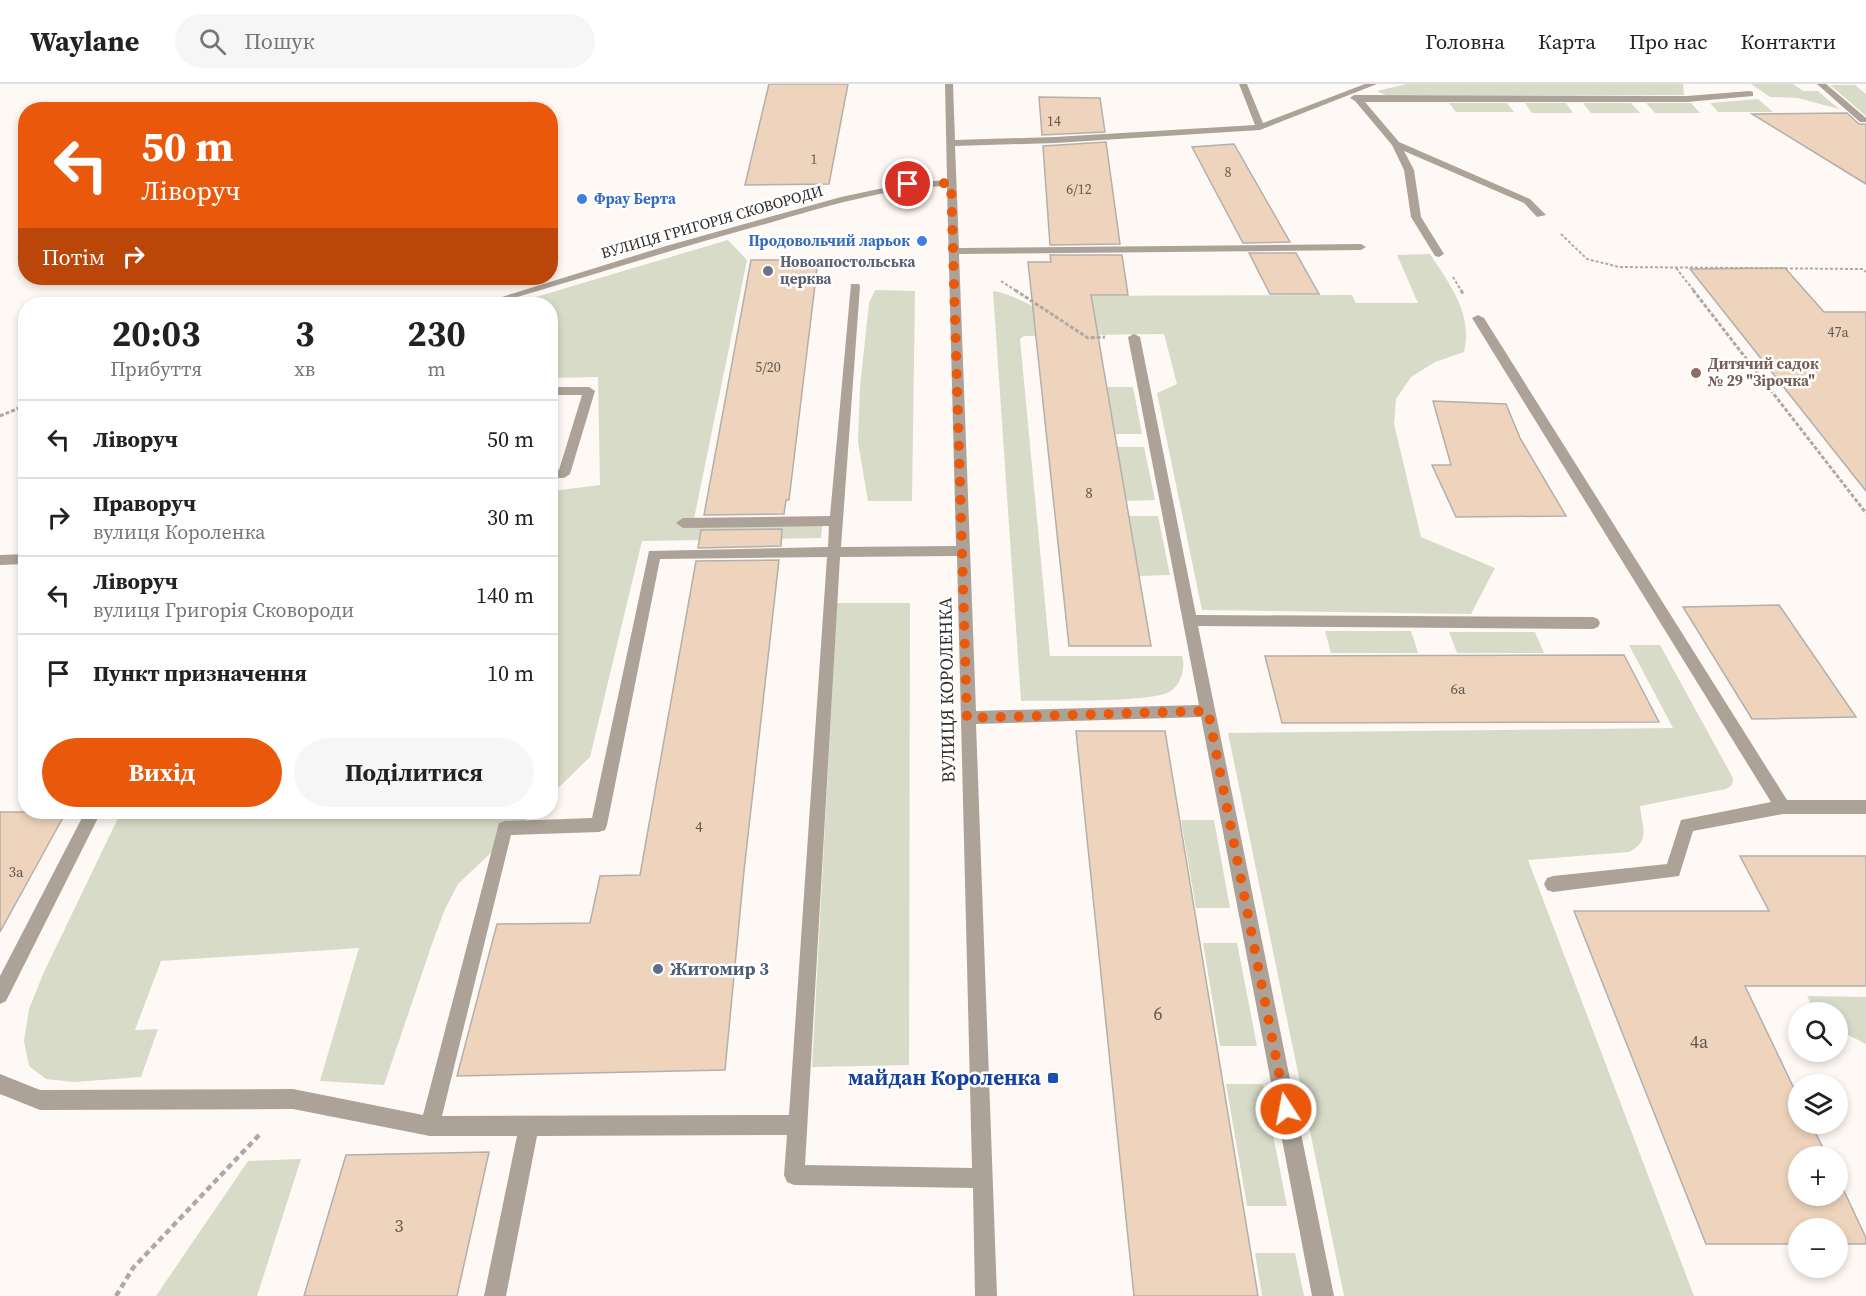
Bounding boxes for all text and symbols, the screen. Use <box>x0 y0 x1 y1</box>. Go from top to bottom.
search box <box>175 14 595 68</box>
text: Waylane <box>30 22 139 60</box>
icon: search <box>196 25 229 58</box>
text: Пошук <box>244 26 315 56</box>
text: Головна <box>1425 27 1505 56</box>
text: Карта <box>1538 27 1596 56</box>
text: Про нас <box>1629 27 1708 56</box>
text: Контакти <box>1741 27 1836 56</box>
house number: 14 <box>1047 111 1061 131</box>
text: 50 m <box>141 117 234 175</box>
icon: left <box>42 126 120 204</box>
house number: 1 <box>811 149 818 169</box>
pin <box>882 158 933 209</box>
house number: 8 <box>1225 162 1232 182</box>
icon: arrive <box>891 167 924 200</box>
text: Ліворуч <box>141 172 241 209</box>
house number: 6/12 <box>1066 179 1092 199</box>
street label: ВУЛИЦЯ ГРИГОРІЯ СКОВОРОДИ <box>598 180 825 263</box>
place label: Фрау Берта <box>594 188 677 209</box>
marker: Фрау Берта <box>575 192 589 206</box>
place label: Продовольчий ларьок <box>749 230 910 251</box>
marker: Продовольчий ларьок <box>915 234 929 248</box>
icon: right <box>117 240 150 273</box>
text: Потім <box>42 242 105 272</box>
place label: Новоапостольська церква <box>780 251 916 289</box>
marker: Новоапостольська церква <box>761 264 775 278</box>
text: 20:03 <box>112 309 201 358</box>
text: 3 <box>295 309 314 358</box>
text: 230 <box>407 309 466 358</box>
house number: 47а <box>1827 322 1849 342</box>
place label: Дитячий садок № 29 "Зірочка" <box>1707 353 1819 391</box>
text: Прибуття <box>110 355 202 383</box>
text: хв <box>294 355 315 383</box>
text: m <box>428 355 446 383</box>
house number: 5/20 <box>755 357 781 377</box>
marker: Дитячий садок № 29 "Зірочка" <box>1689 366 1703 380</box>
icon: left <box>42 423 75 456</box>
text: Ліворуч <box>93 424 178 454</box>
text: 50 m <box>487 424 534 454</box>
house number: 8 <box>1085 482 1093 503</box>
text: Праворуч <box>93 488 196 518</box>
icon: right <box>42 501 75 534</box>
text: 30 m <box>487 502 534 532</box>
text: вулиця Короленка <box>93 518 265 546</box>
text: Ліворуч <box>93 566 178 596</box>
icon: left <box>42 579 75 612</box>
text: 140 m <box>476 580 534 610</box>
text: вулиця Григорія Сковороди <box>93 596 354 624</box>
street label: ВУЛИЦЯ КОРОЛЕНКА <box>932 597 961 783</box>
icon: arrive <box>42 657 75 690</box>
text: Пункт призначення <box>93 658 307 688</box>
text: 10 m <box>487 658 534 688</box>
house number: 6а <box>1450 678 1466 699</box>
button: Вихід <box>42 738 282 807</box>
button: Поділитися <box>294 738 534 807</box>
house number: 4 <box>695 816 703 837</box>
house number: 3а <box>8 861 24 882</box>
place label: Житомир 3 <box>670 956 769 981</box>
marker: Житомир 3 <box>651 962 665 976</box>
house number: 6 <box>1154 1001 1163 1026</box>
map controls <box>1788 1002 1848 1278</box>
button: search <box>1788 1002 1848 1062</box>
house number: 4а <box>1690 1029 1709 1054</box>
place label: майдан Короленка <box>848 1063 1042 1092</box>
marker: майдан Короленка <box>1046 1071 1060 1085</box>
button: layers <box>1788 1074 1848 1134</box>
position arrow <box>1254 1077 1318 1141</box>
button: + <box>1788 1146 1848 1206</box>
house number: 3 <box>395 1213 404 1238</box>
button: − <box>1788 1218 1848 1278</box>

